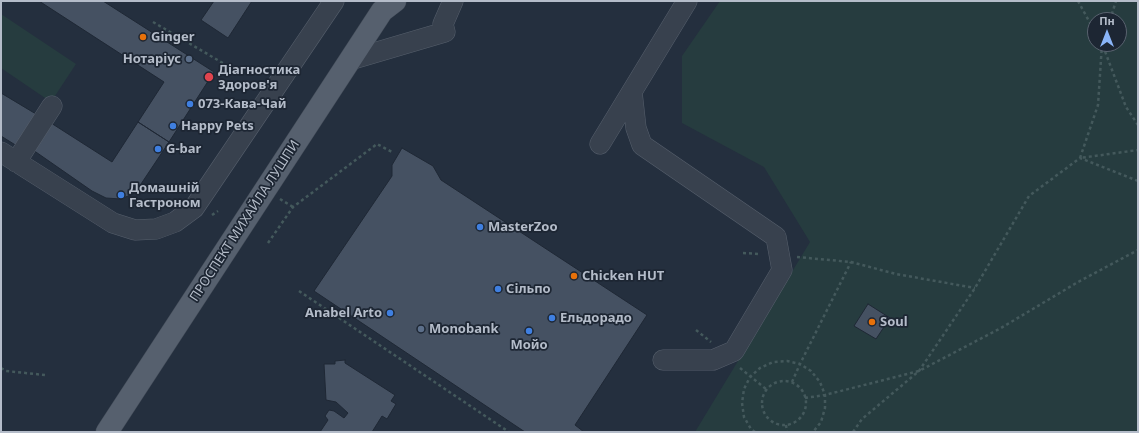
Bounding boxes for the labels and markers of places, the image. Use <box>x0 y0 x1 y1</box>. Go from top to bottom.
place label: Ginger <box>151 29 195 45</box>
marker: Ginger <box>138 32 148 42</box>
place label: Нотаріус <box>123 51 181 67</box>
marker: Нотаріус <box>184 54 194 64</box>
place label: Діагностика Здоров'я <box>218 62 300 93</box>
marker: Діагностика Здоров'я <box>203 71 215 83</box>
place label: 073-Кава-Чай <box>198 96 287 112</box>
marker: 073-Кава-Чай <box>185 99 195 109</box>
place label: Happy Pets <box>181 118 254 134</box>
marker: Happy Pets <box>168 121 178 131</box>
place label: G-bar <box>166 141 201 157</box>
marker: G-bar <box>153 144 163 154</box>
place label: Домашній Гастроном <box>129 180 201 211</box>
marker: Домашній Гастроном <box>116 190 126 200</box>
place label: MasterZoo <box>488 219 558 235</box>
marker: MasterZoo <box>475 222 485 232</box>
place label: Chicken HUT <box>582 268 664 284</box>
marker: Chicken HUT <box>569 271 579 281</box>
place label: Сільпо <box>506 281 551 297</box>
marker: Сільпо <box>493 284 503 294</box>
place label: Anabel Arto <box>305 305 382 321</box>
marker: Anabel Arto <box>385 308 395 318</box>
place label: Ельдорадо <box>560 310 632 326</box>
marker: Ельдорадо <box>547 313 557 323</box>
place label: Soul <box>880 314 908 330</box>
marker: Soul <box>867 317 877 327</box>
place label: Monobank <box>429 321 498 337</box>
marker: Monobank <box>416 324 426 334</box>
marker: Мойо <box>524 326 534 336</box>
place label: Мойо <box>510 337 548 353</box>

